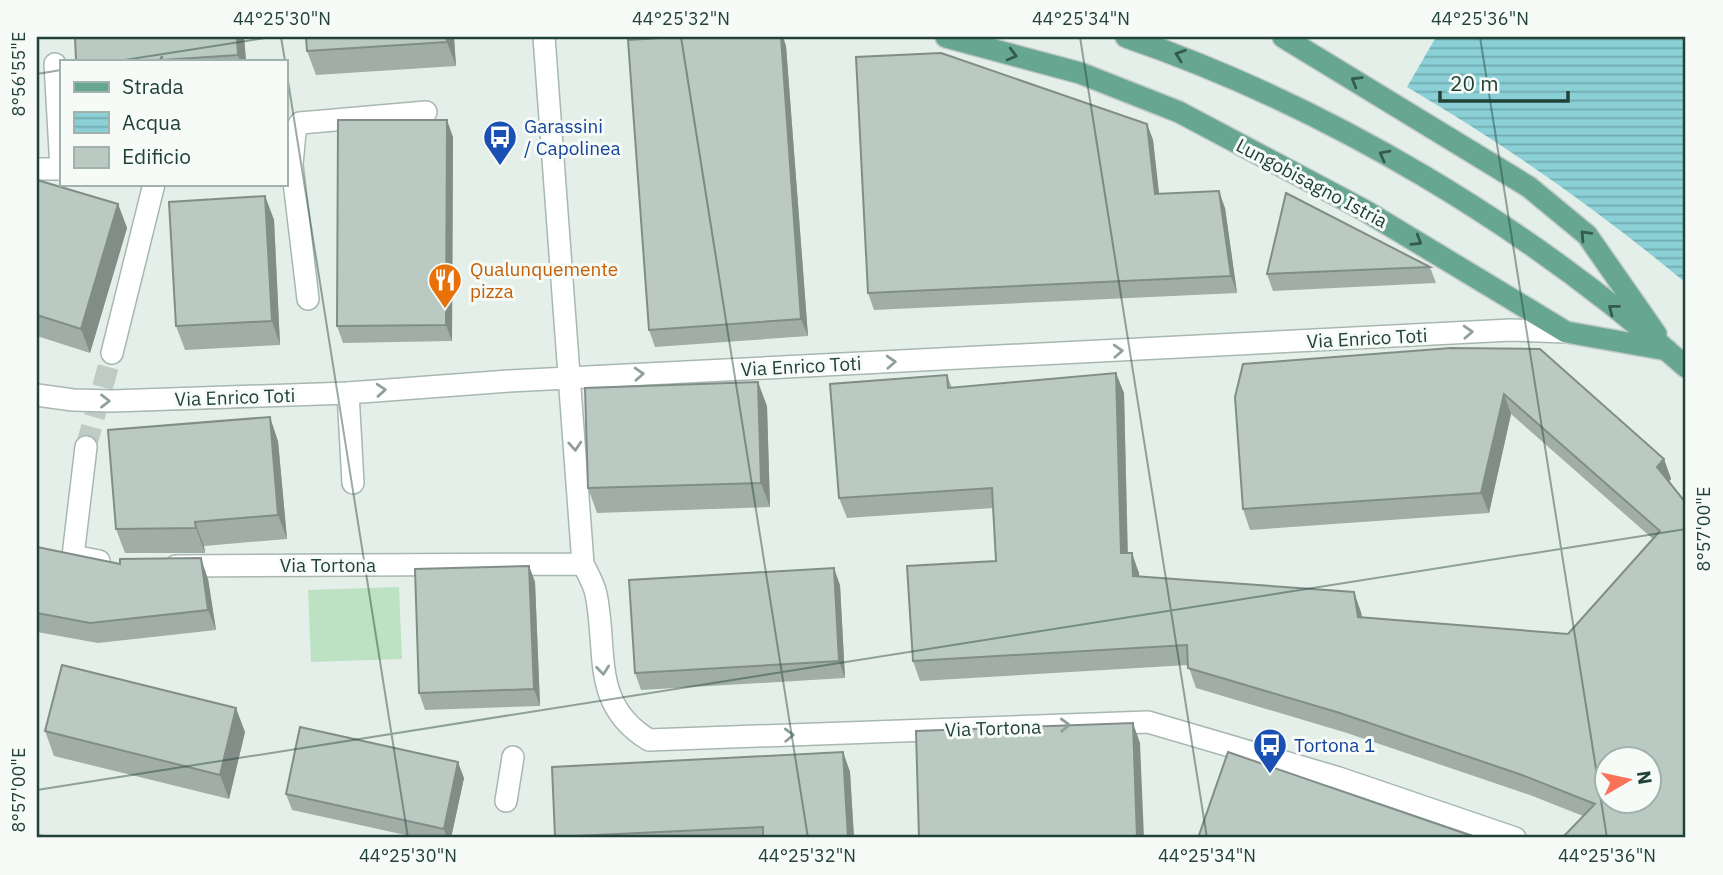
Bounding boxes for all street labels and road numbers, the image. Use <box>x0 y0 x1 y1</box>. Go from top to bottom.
street label: Lungobisagno Istria <box>1232 133 1392 233</box>
street label: Via Enrico Toti <box>1306 323 1428 353</box>
street label: Via Enrico Toti <box>740 351 862 381</box>
street label: Via Enrico Toti <box>174 383 296 411</box>
street label: Via Tortona <box>280 553 376 577</box>
street label: Via Tortona <box>944 714 1042 742</box>

